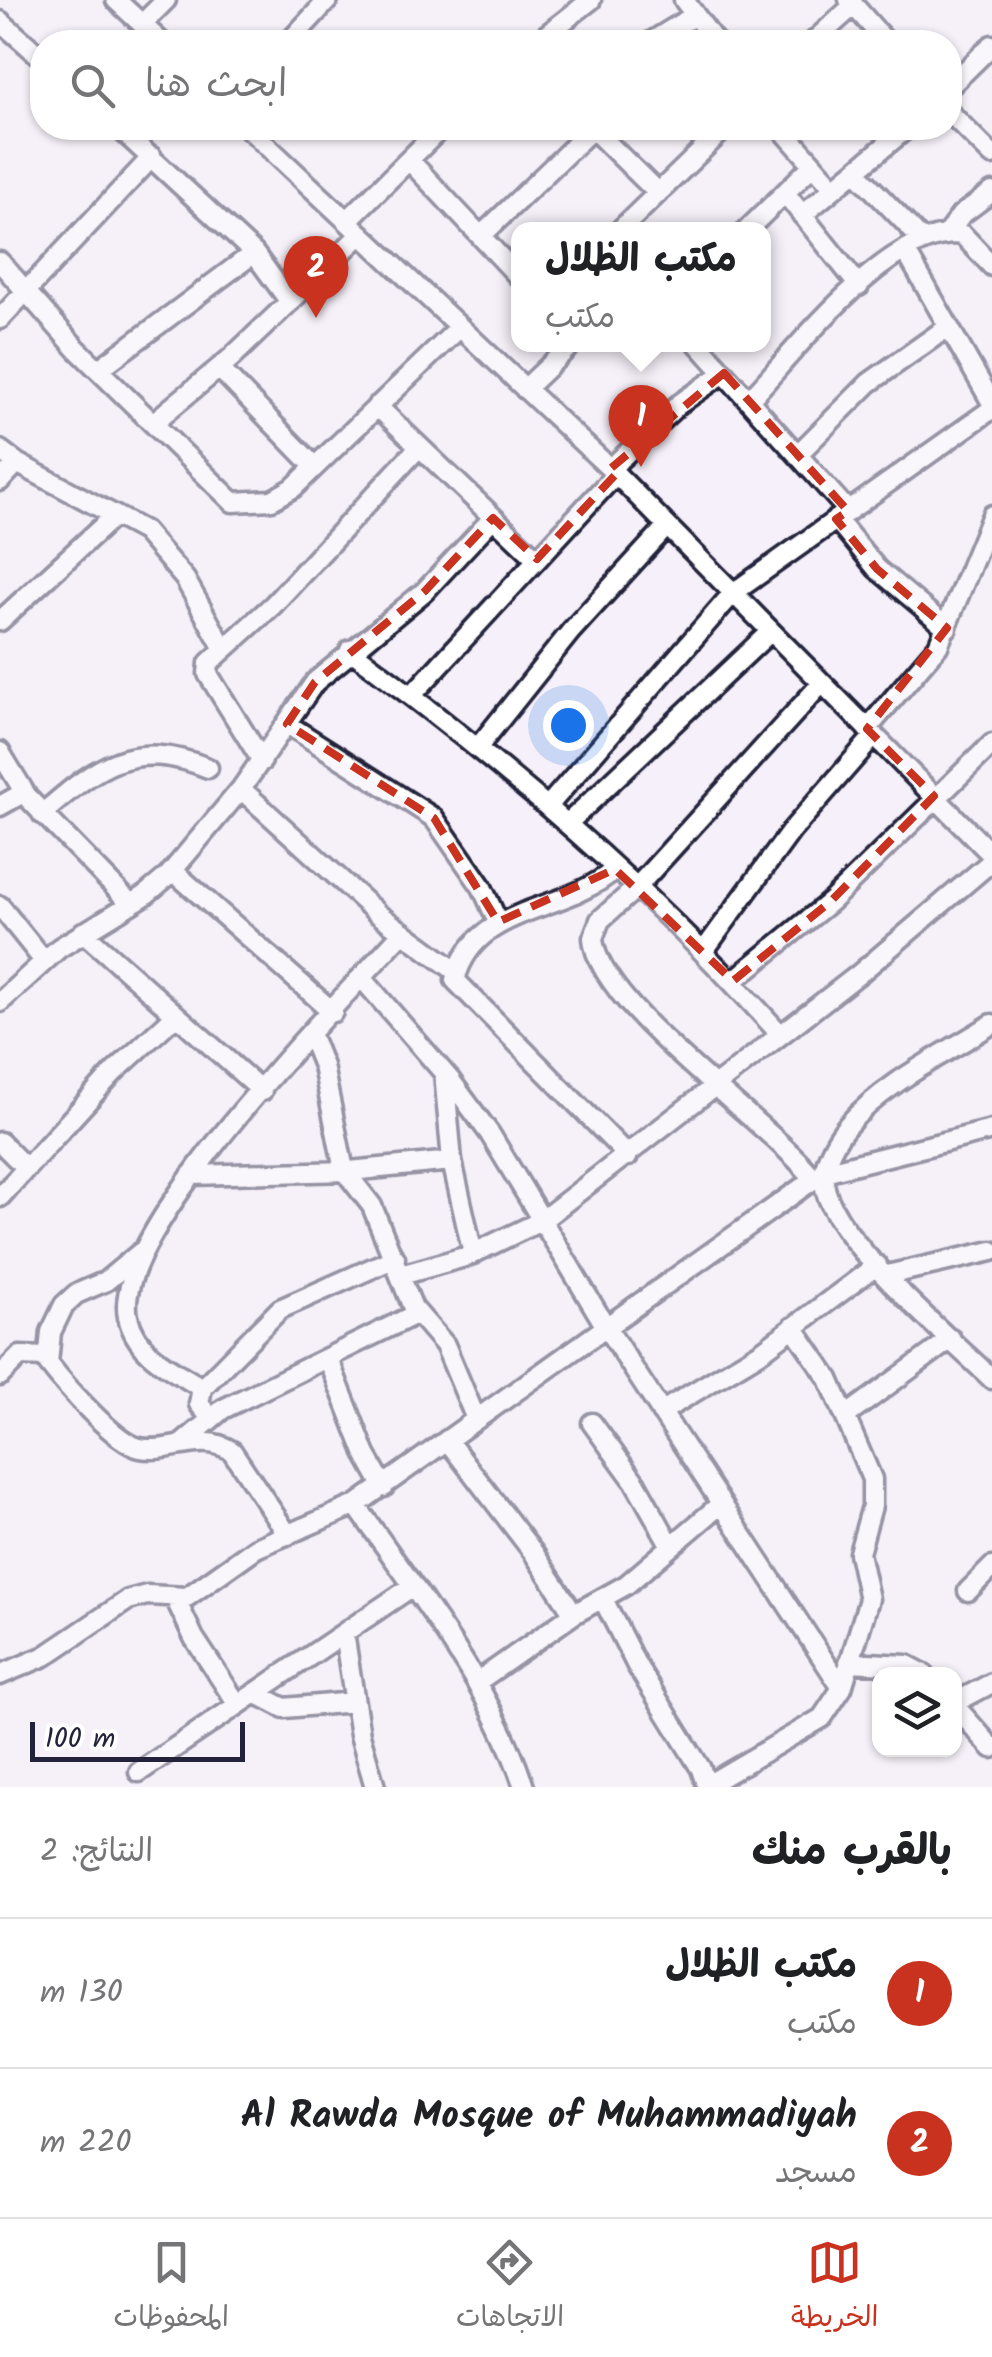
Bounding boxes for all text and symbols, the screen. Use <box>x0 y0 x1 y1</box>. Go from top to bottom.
search box <box>30 30 962 140</box>
text: ابحث هنا <box>145 56 287 116</box>
icon: search <box>65 58 120 113</box>
popup <box>511 222 771 352</box>
text: مكتب الظلال <box>545 231 737 291</box>
pin: 2 <box>284 236 348 318</box>
text: مكتب <box>545 293 615 344</box>
pin: 1 <box>608 384 674 467</box>
your location <box>543 700 594 751</box>
map controls <box>872 1667 962 1757</box>
button: layers <box>872 1667 962 1757</box>
scale bar <box>30 1717 245 1762</box>
text: 100 m <box>45 1717 115 1762</box>
text: بالقرب منك <box>752 1819 952 1886</box>
text: النتائج: 2 <box>40 1827 153 1878</box>
text: مكتب الظلال <box>665 1937 857 1997</box>
text: 130 m <box>40 1968 123 2019</box>
text: 1 <box>915 1968 924 2019</box>
text: مكتب <box>787 1999 857 2050</box>
text: Al Rawda Mosque of Muhammadiyah <box>240 2087 857 2147</box>
text: 220 m <box>40 2118 132 2169</box>
text: 2 <box>910 2118 929 2169</box>
text: مسجد <box>775 2148 857 2199</box>
tab: المحفوظات <box>114 2235 229 2341</box>
tab: الاتجاهات <box>456 2235 564 2341</box>
tab: الخريطة <box>791 2235 878 2341</box>

